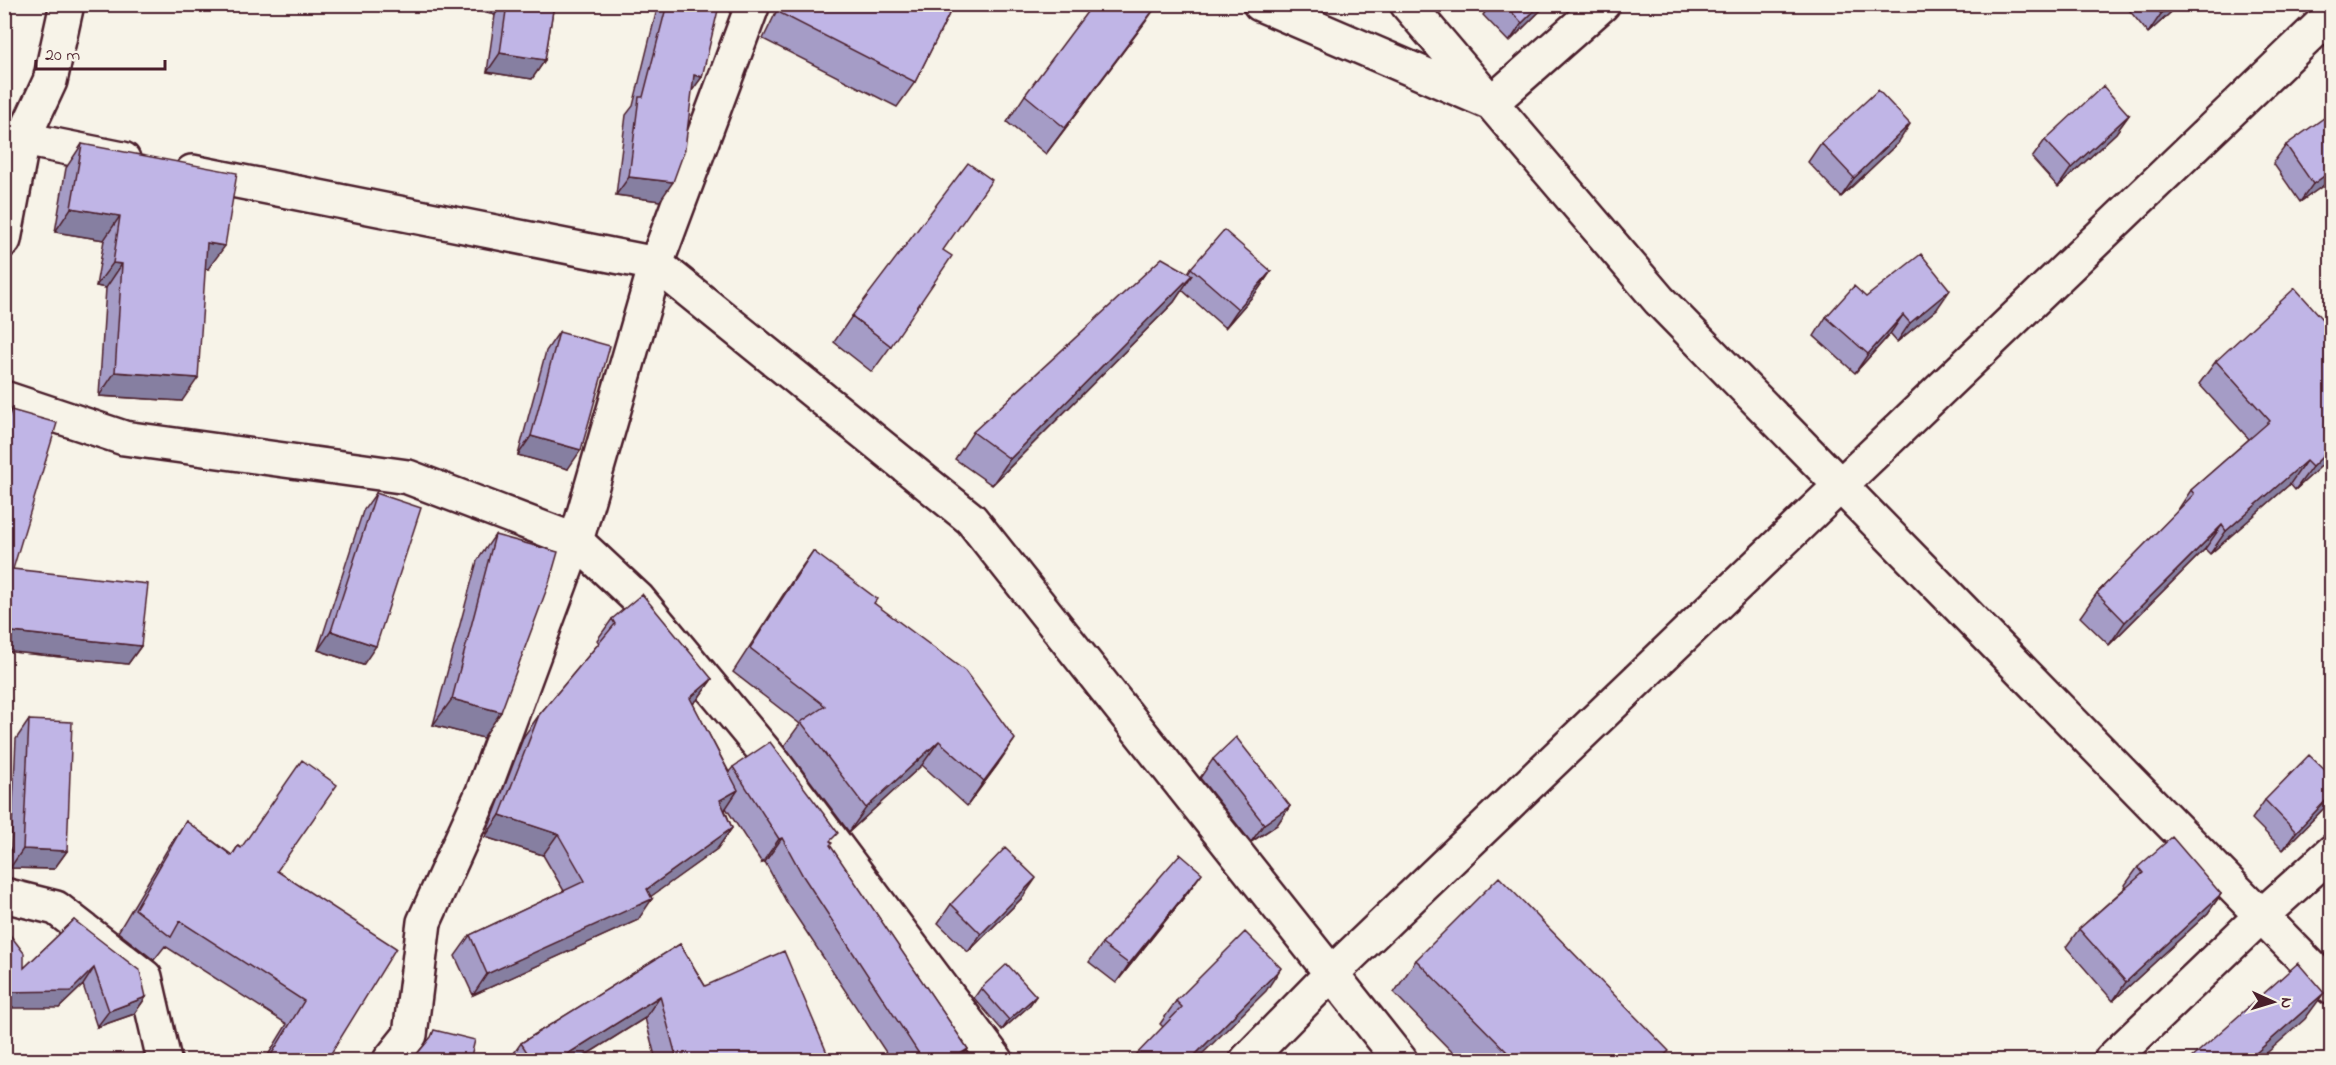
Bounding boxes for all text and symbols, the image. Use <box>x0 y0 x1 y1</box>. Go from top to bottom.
scale bar <box>36 33 165 71</box>
text: 20 m <box>45 43 80 69</box>
north arrow <box>2243 972 2303 1032</box>
text: N <box>2274 997 2298 1009</box>

